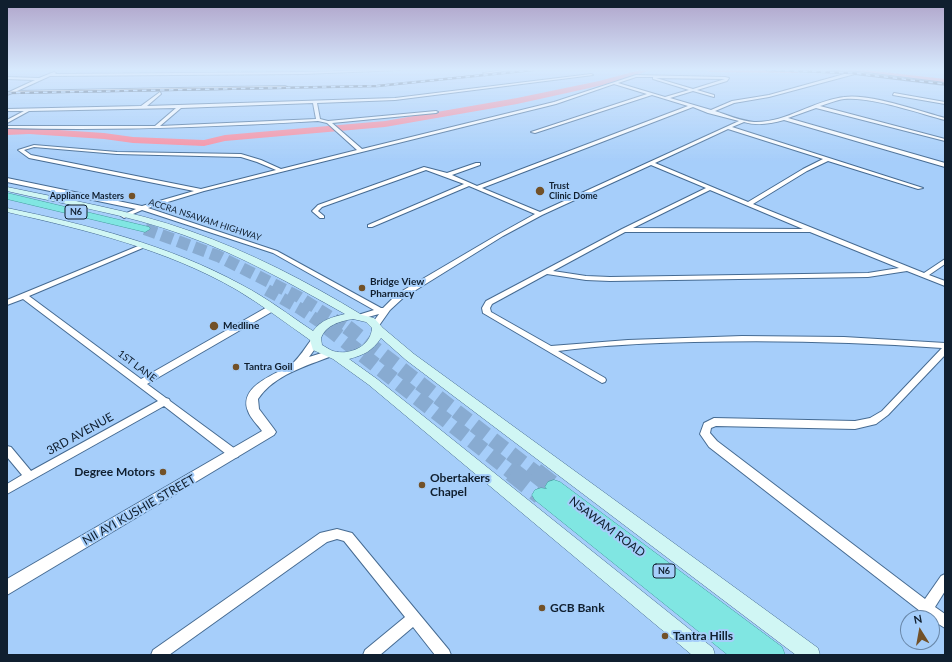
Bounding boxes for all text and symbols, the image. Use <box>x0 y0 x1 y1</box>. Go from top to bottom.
place label: Trust Clinic Dome <box>549 181 598 202</box>
marker: Trust Clinic Dome <box>534 185 546 197</box>
place label: Appliance Masters <box>50 191 124 201</box>
marker: Appliance Masters <box>127 191 137 201</box>
street label: ACCRA NSAWAM HIGHWAY <box>147 197 263 243</box>
road number: N6 <box>65 205 87 219</box>
place label: Bridge View Pharmacy <box>370 276 424 300</box>
marker: Bridge View Pharmacy <box>357 283 367 293</box>
marker: Medline <box>208 320 220 332</box>
place label: Medline <box>223 320 259 332</box>
street label: 1ST LANE <box>115 348 159 384</box>
place label: Tantra Goil <box>244 361 292 373</box>
marker: Tantra Goil <box>231 362 241 372</box>
street label: 3RD AVENUE <box>44 410 116 458</box>
place label: Degree Motors <box>74 465 155 479</box>
marker: Degree Motors <box>158 467 168 477</box>
place label: Obertakers Chapel <box>430 471 490 499</box>
street label: NII AYI KUSHIE STREET <box>80 472 198 548</box>
marker: Obertakers Chapel <box>417 480 427 490</box>
street label: NSAWAM ROAD <box>566 494 648 560</box>
road number: N6 <box>653 564 675 578</box>
place label: GCB Bank <box>550 601 605 615</box>
marker: GCB Bank <box>537 603 547 613</box>
north arrow <box>900 610 940 650</box>
text: N <box>912 612 923 626</box>
place label: Tantra Hills <box>673 629 733 643</box>
marker: Tantra Hills <box>660 631 670 641</box>

